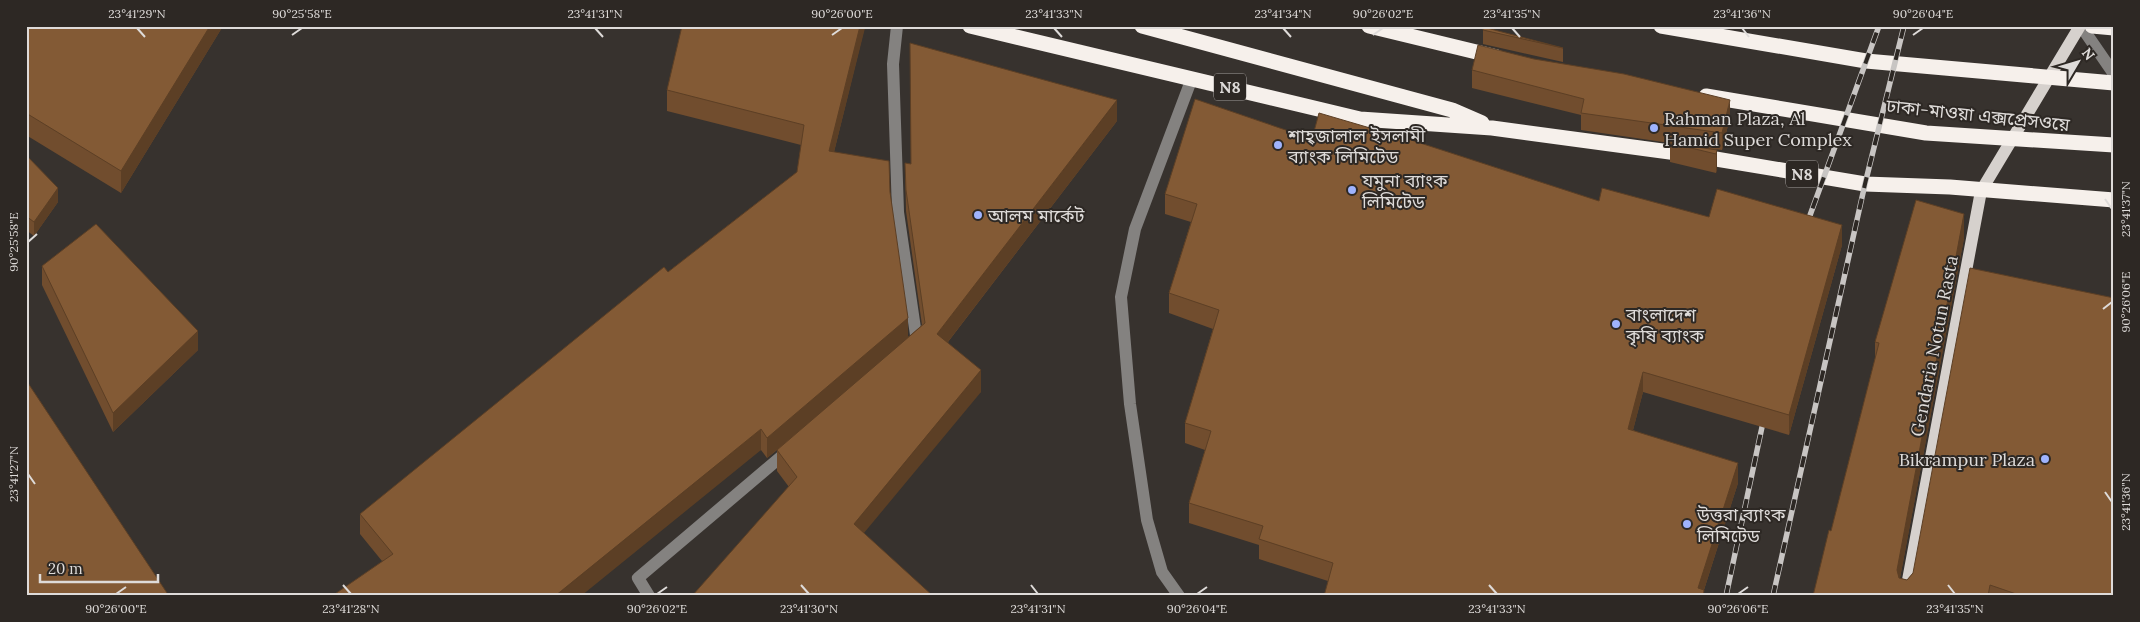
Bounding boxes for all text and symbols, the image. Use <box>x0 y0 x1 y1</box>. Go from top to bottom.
text: 23°41'29"N <box>108 6 166 21</box>
text: 90°25'58"E <box>272 6 332 21</box>
text: 23°41'31"N <box>567 6 623 21</box>
text: 90°26'00"E <box>811 6 873 21</box>
text: 23°41'33"N <box>1025 6 1083 21</box>
text: 23°41'34"N <box>1254 6 1312 21</box>
text: 90°26'02"E <box>1353 6 1413 21</box>
text: 23°41'35"N <box>1483 6 1541 21</box>
text: 23°41'36"N <box>1713 6 1771 21</box>
text: 90°26'04"E <box>1893 6 1953 21</box>
north arrow <box>2052 38 2102 88</box>
text: N <box>2078 44 2099 64</box>
road number: N8 <box>1214 74 1246 100</box>
street label: ঢাকা-মাওয়া এক্সপ্রেসওয়ে <box>1884 94 2072 136</box>
place label: Rahman Plaza, Al Hamid Super Complex <box>1664 107 1852 151</box>
marker: Rahman Plaza, Al Hamid Super Complex <box>1648 122 1660 134</box>
place label: শাহ্জালাল ইসলামী ব্যাংক লিমিটেড <box>1287 124 1426 168</box>
marker: শাহ্জালাল ইসলামী ব্যাংক লিমিটেড <box>1272 139 1284 151</box>
road number: N8 <box>1786 160 1818 188</box>
place label: যমুনা ব্যাংক লিমিটেড <box>1361 169 1448 213</box>
text: 23°41'37"N <box>2118 181 2133 237</box>
marker: যমুনা ব্যাংক লিমিটেড <box>1346 184 1358 196</box>
place label: আলম মার্কেট <box>987 204 1086 227</box>
marker: আলম মার্কেট <box>972 209 984 221</box>
text: 90°25'58"E <box>6 212 21 272</box>
street label: Gendaria Notun Rasta <box>1905 254 1963 438</box>
text: 90°26'06"E <box>2118 271 2133 333</box>
place label: বাংলাদেশ কৃষি ব্যাংক <box>1625 303 1705 347</box>
marker: বাংলাদেশ কৃষি ব্যাংক <box>1610 318 1622 330</box>
text: 23°41'27"N <box>6 446 21 502</box>
place label: Bikrampur Plaza <box>1899 448 2035 471</box>
marker: Bikrampur Plaza <box>2039 453 2051 465</box>
text: 23°41'36"N <box>2118 473 2133 531</box>
place label: উত্তরা ব্যাংক লিমিটেড <box>1696 503 1786 547</box>
marker: উত্তরা ব্যাংক লিমিটেড <box>1681 518 1693 530</box>
scale bar <box>40 552 158 584</box>
text: 20 m <box>48 559 83 578</box>
text: 90°26'00"E <box>85 601 147 616</box>
text: 23°41'28"N <box>322 601 380 616</box>
text: 90°26'02"E <box>627 601 687 616</box>
text: 23°41'30"N <box>780 601 838 616</box>
text: 23°41'31"N <box>1010 601 1066 616</box>
text: 90°26'04"E <box>1167 601 1227 616</box>
text: 23°41'33"N <box>1468 601 1526 616</box>
text: 90°26'06"E <box>1707 601 1769 616</box>
text: 23°41'35"N <box>1926 601 1984 616</box>

